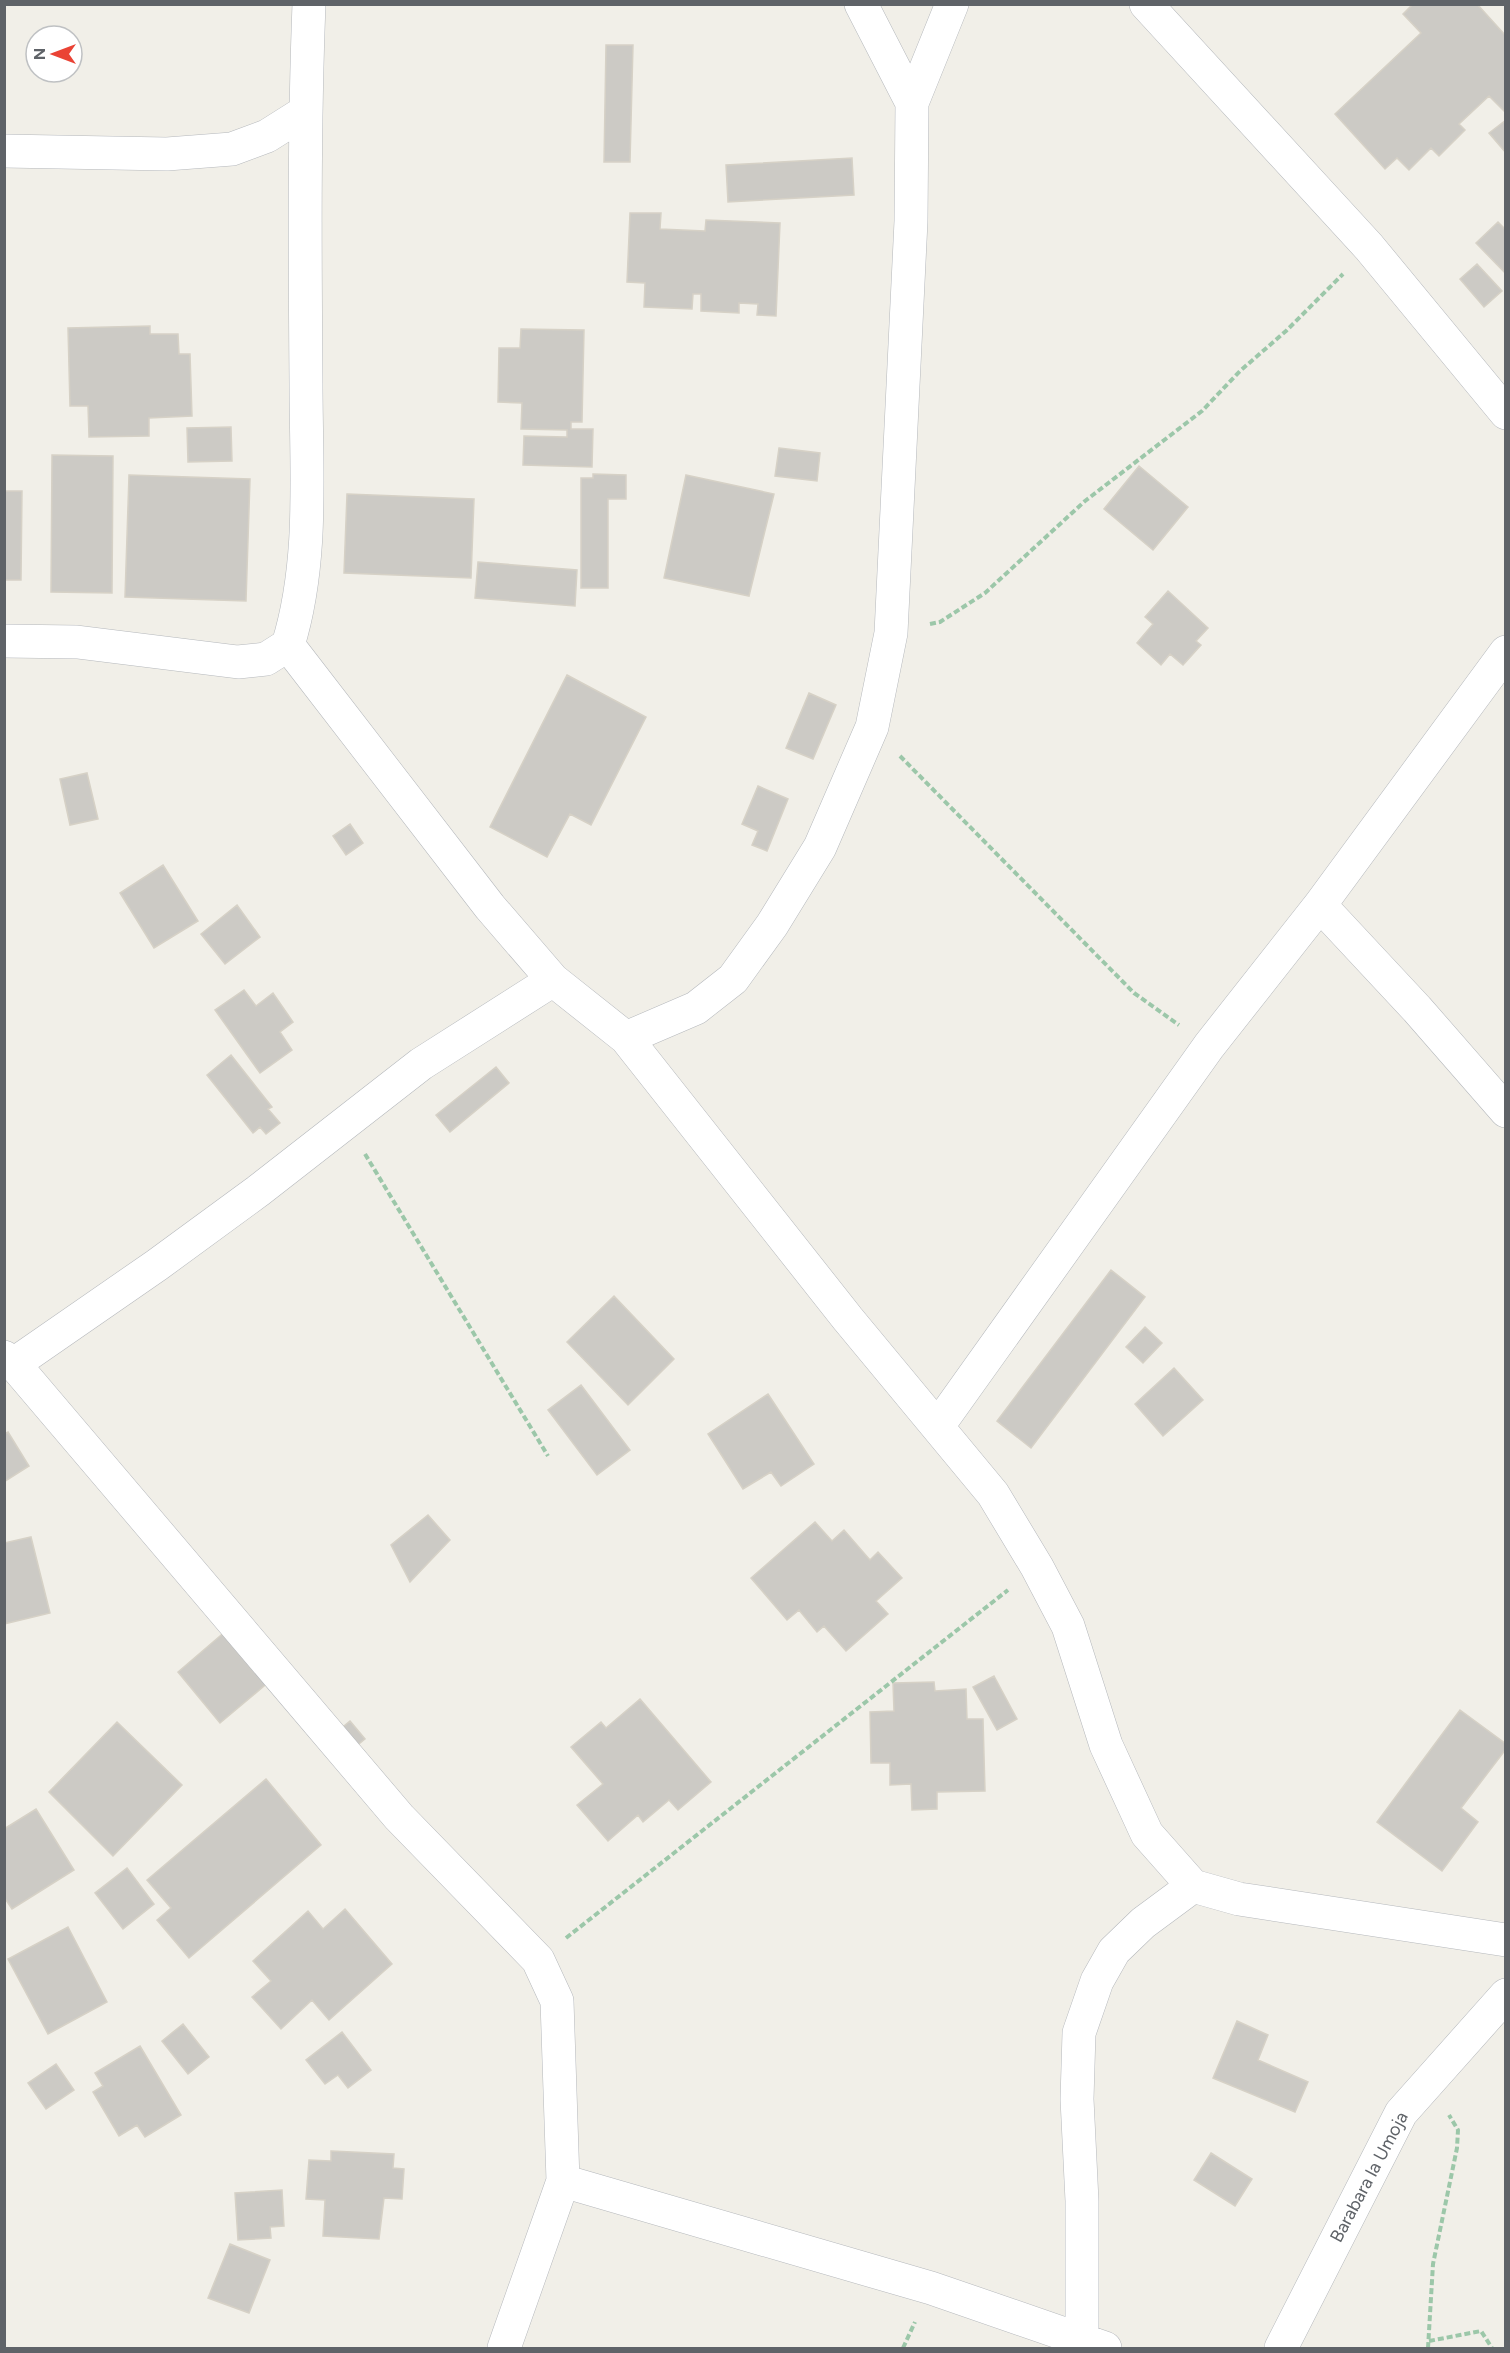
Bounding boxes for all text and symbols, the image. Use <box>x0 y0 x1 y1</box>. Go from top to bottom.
north arrow <box>24 24 84 84</box>
text: N <box>30 48 49 60</box>
street label: Barabara la Umoja <box>1325 2108 1413 2246</box>

